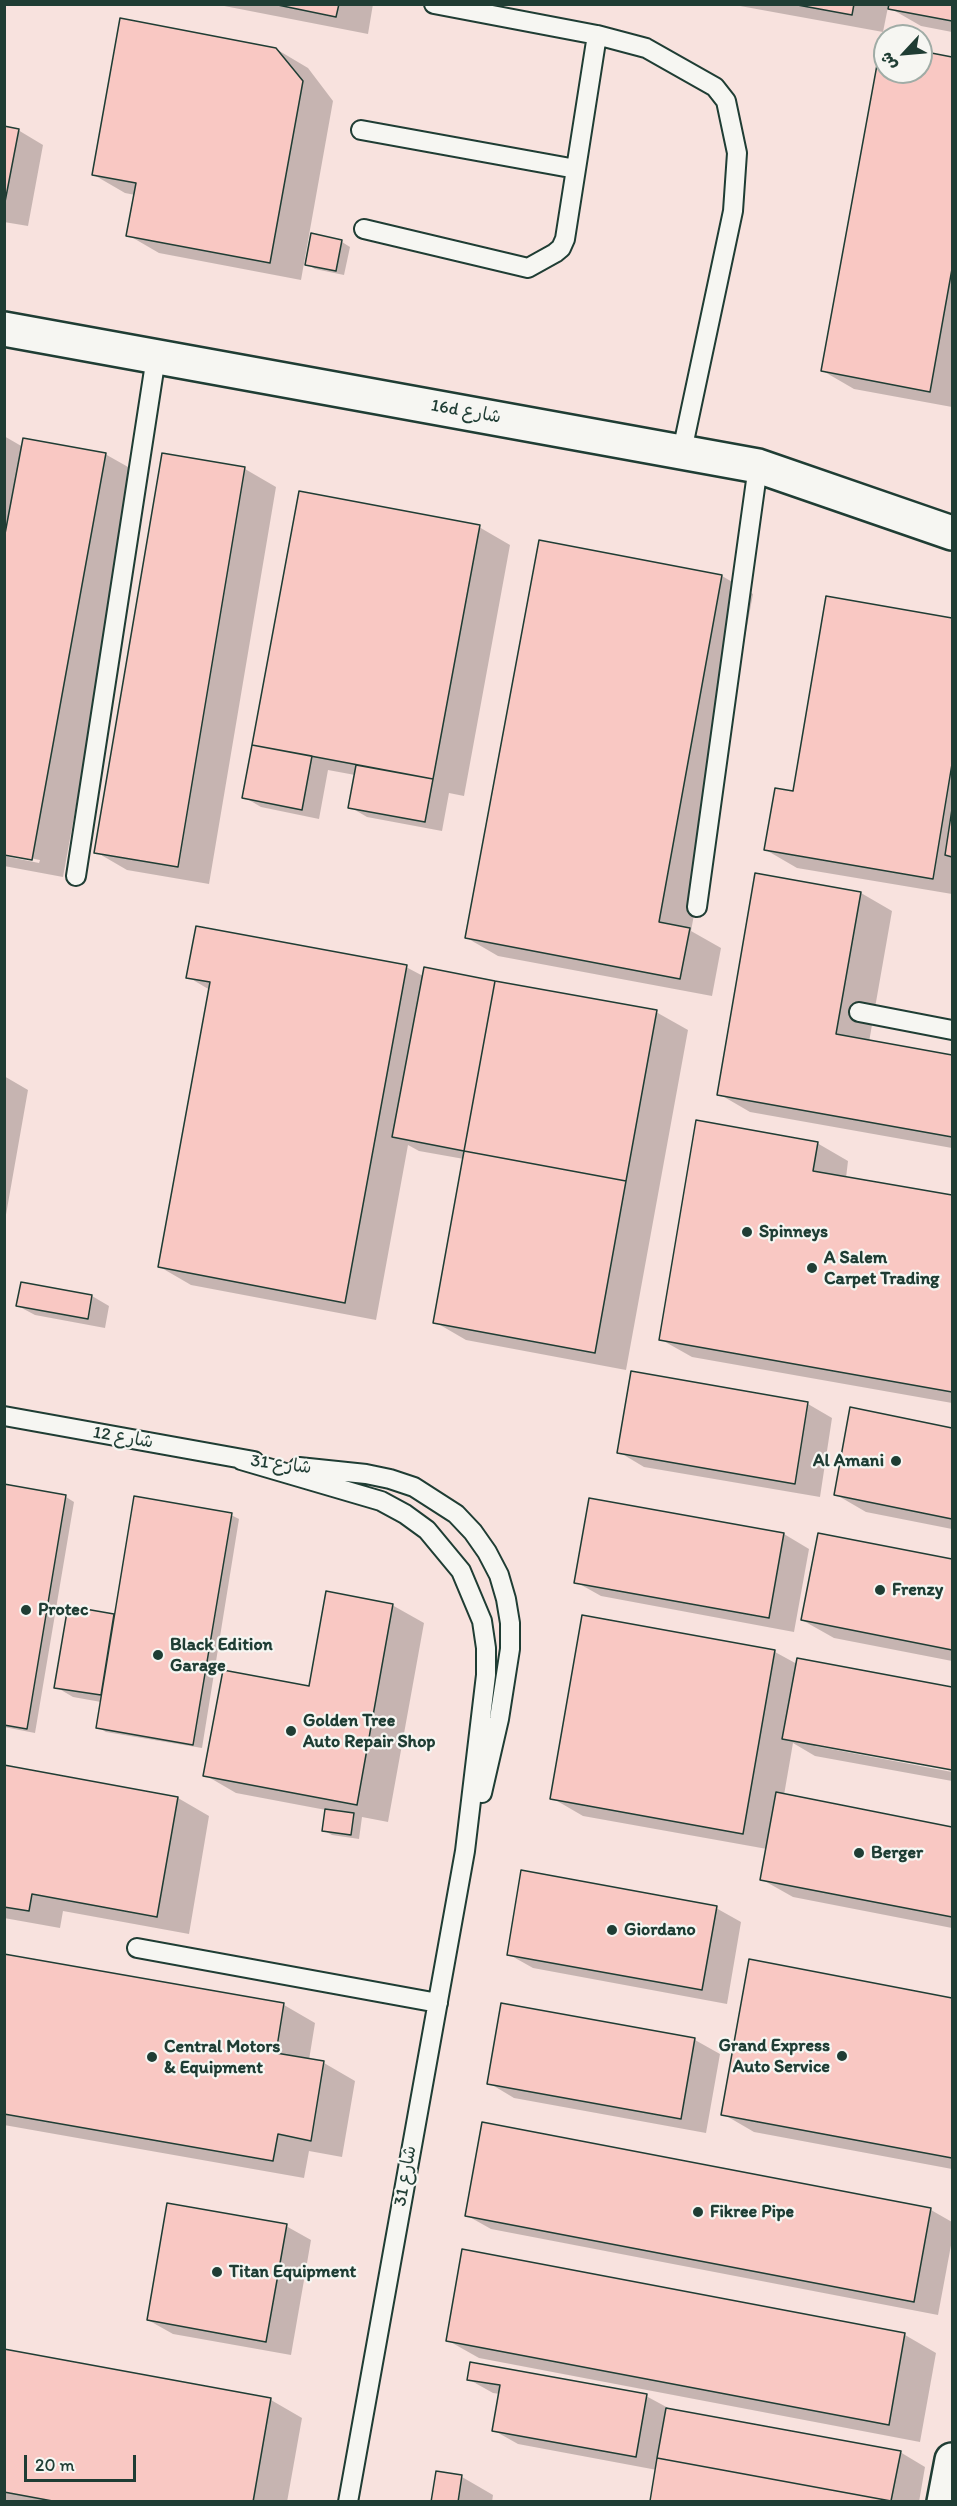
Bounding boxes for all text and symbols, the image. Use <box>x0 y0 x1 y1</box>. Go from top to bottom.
north arrow <box>873 24 933 84</box>
text: ش <box>876 49 901 73</box>
street label: 16d شارع <box>429 395 503 429</box>
place label: Spinneys <box>759 1221 828 1243</box>
marker: Spinneys <box>740 1225 754 1239</box>
place label: A Salem Carpet Trading <box>824 1247 939 1290</box>
marker: A Salem Carpet Trading <box>805 1261 819 1275</box>
street label: شارع 12 <box>91 1422 155 1454</box>
place label: Al Amani <box>813 1450 884 1472</box>
street label: شارع 31 <box>249 1451 313 1479</box>
marker: Al Amani <box>889 1454 903 1468</box>
place label: Frenzy <box>892 1579 943 1601</box>
marker: Frenzy <box>873 1583 887 1597</box>
place label: Protec <box>38 1599 88 1621</box>
marker: Protec <box>19 1603 33 1617</box>
place label: Black Edition Garage <box>170 1634 273 1676</box>
marker: Black Edition Garage <box>151 1648 165 1662</box>
place label: Golden Tree Auto Repair Shop <box>303 1710 435 1752</box>
marker: Golden Tree Auto Repair Shop <box>284 1724 298 1738</box>
place label: Berger <box>871 1842 923 1864</box>
marker: Berger <box>852 1846 866 1860</box>
place label: Giordano <box>624 1919 696 1941</box>
marker: Giordano <box>605 1923 619 1937</box>
place label: Grand Express Auto Service <box>718 2035 830 2078</box>
place label: Central Motors & Equipment <box>164 2036 280 2078</box>
marker: Grand Express Auto Service <box>835 2049 849 2063</box>
marker: Central Motors & Equipment <box>145 2050 159 2064</box>
street label: شارع 31 <box>390 2144 422 2208</box>
place label: Fikree Pipe <box>710 2201 794 2223</box>
marker: Fikree Pipe <box>691 2205 705 2219</box>
place label: Titan Equipment <box>229 2261 356 2283</box>
marker: Titan Equipment <box>210 2265 224 2279</box>
scale bar <box>27 2443 140 2481</box>
text: 20 m <box>35 2454 75 2476</box>

